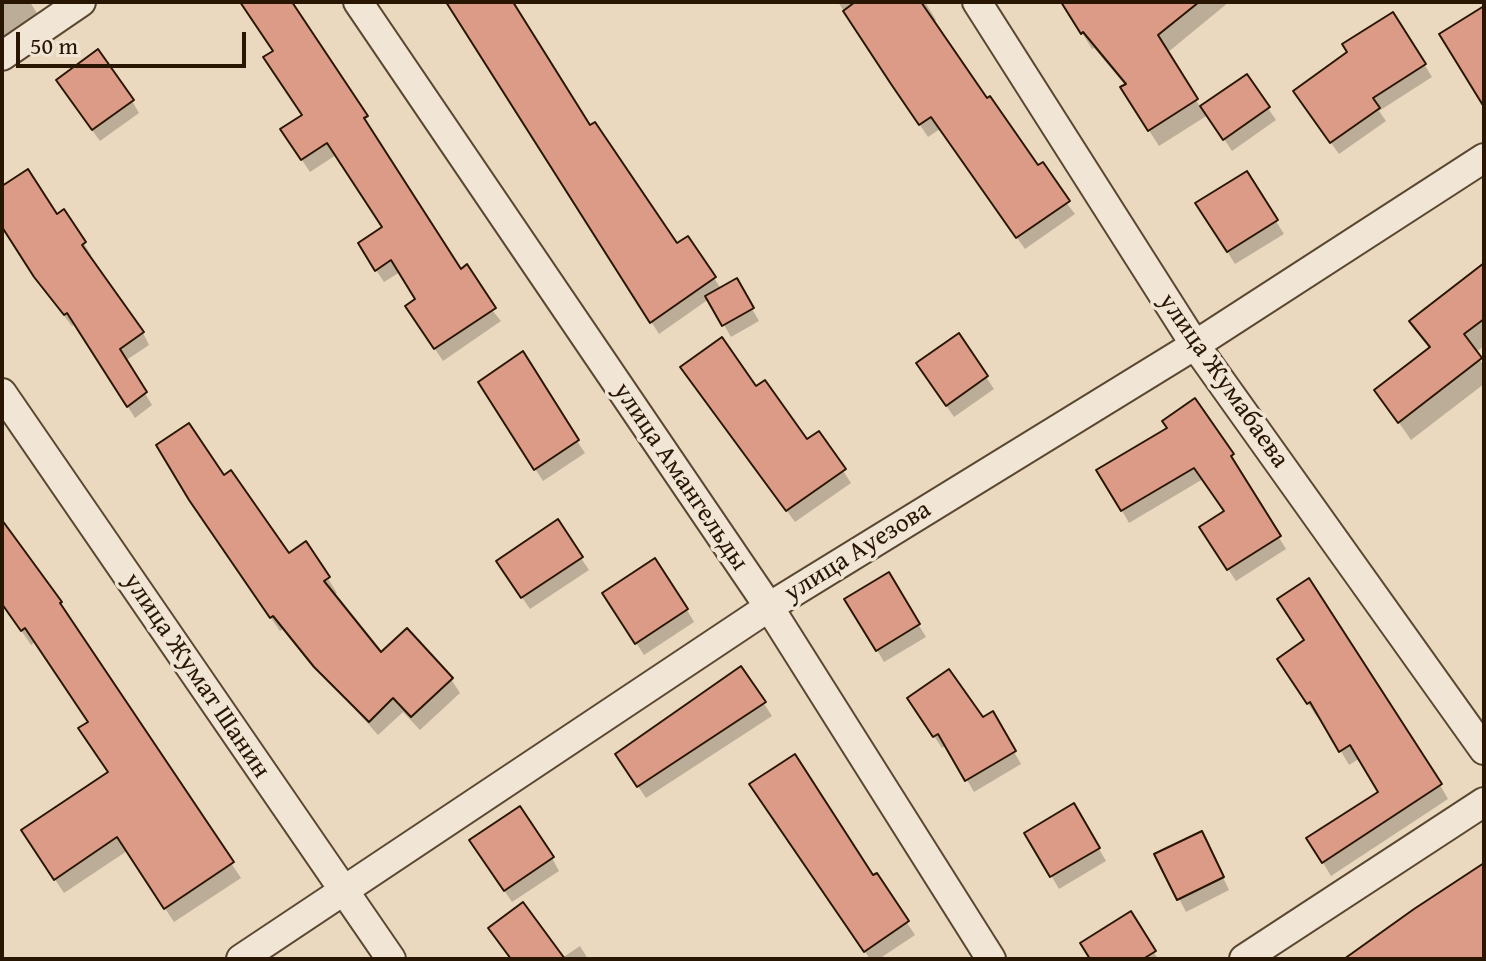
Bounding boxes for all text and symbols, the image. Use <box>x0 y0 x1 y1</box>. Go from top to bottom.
scale bar <box>20 16 250 66</box>
text: 50 m <box>30 28 78 63</box>
street label: улица Жумабаева <box>1151 288 1295 474</box>
street label: улица Амангельды <box>606 377 754 577</box>
street label: улица Ауезова <box>779 495 937 609</box>
street label: улица Жумат Шанин <box>116 567 276 785</box>

